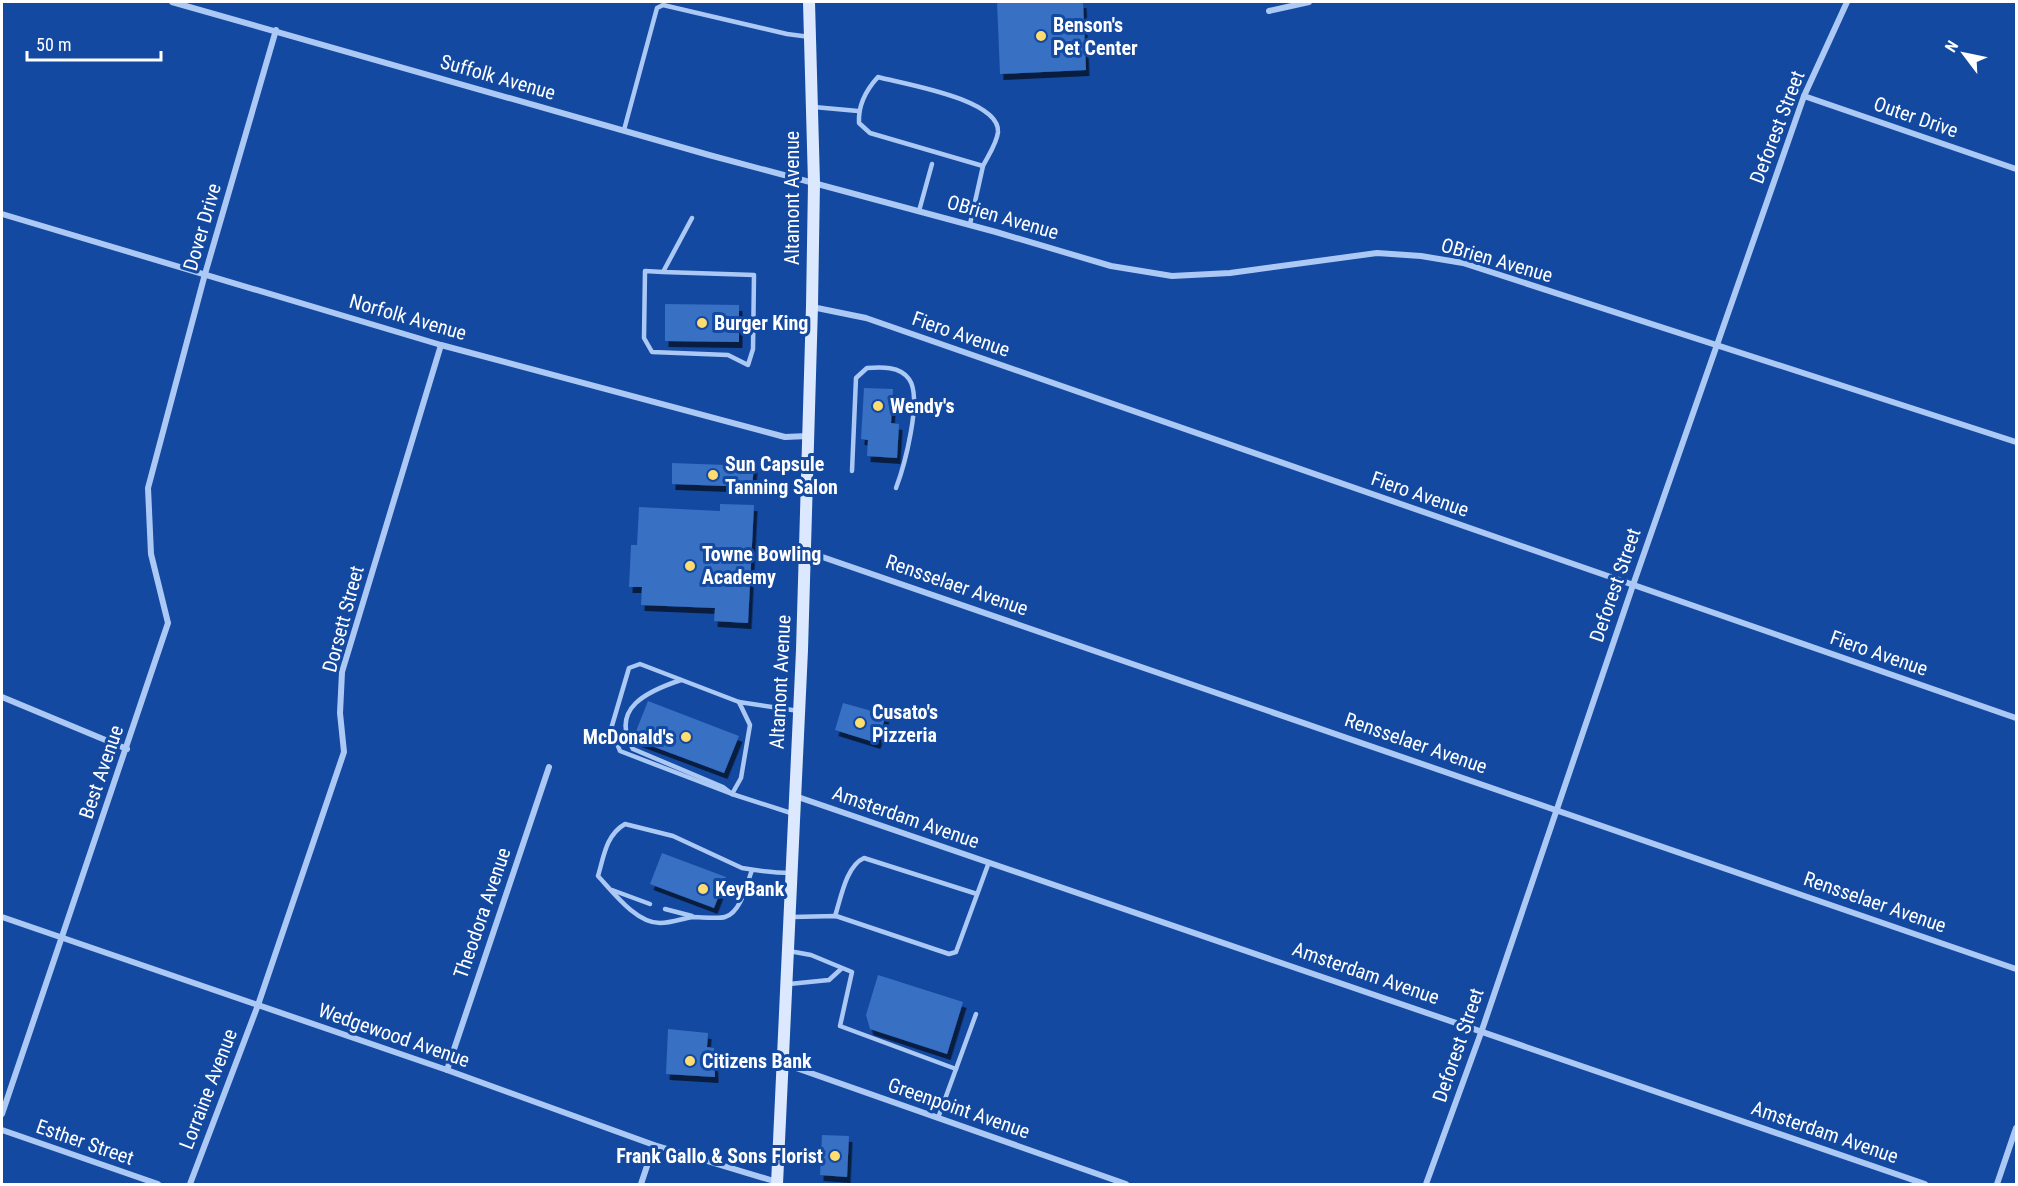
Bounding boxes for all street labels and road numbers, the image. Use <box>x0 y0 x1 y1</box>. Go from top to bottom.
street label: Suffolk Avenue <box>438 49 558 105</box>
street label: Deforest Street <box>1744 67 1810 187</box>
street label: Outer Drive <box>1871 91 1961 143</box>
street label: Altamont Avenue <box>780 131 804 265</box>
street label: Dover Drive <box>178 181 226 273</box>
street label: OBrien Avenue <box>944 190 1062 244</box>
street label: OBrien Avenue <box>1438 233 1556 287</box>
street label: Norfolk Avenue <box>347 289 469 345</box>
street label: Fiero Avenue <box>909 306 1013 362</box>
street label: Fiero Avenue <box>1368 466 1472 522</box>
street label: Deforest Street <box>1584 525 1646 645</box>
street label: Rensselaer Avenue <box>883 549 1031 621</box>
street label: Dorsett Street <box>317 563 369 675</box>
street label: Altamont Avenue <box>764 614 796 750</box>
street label: Fiero Avenue <box>1827 625 1931 681</box>
street label: Rensselaer Avenue <box>1342 707 1490 779</box>
street label: Best Avenue <box>74 722 128 822</box>
street label: Amsterdam Avenue <box>829 781 983 853</box>
street label: Theodora Avenue <box>448 844 516 982</box>
street label: Rensselaer Avenue <box>1801 866 1949 938</box>
street label: Amsterdam Avenue <box>1289 937 1443 1009</box>
street label: Deforest Street <box>1427 985 1489 1105</box>
street label: Wedgewood Avenue <box>315 998 473 1072</box>
street label: Lorraine Avenue <box>174 1026 242 1152</box>
street label: Greenpoint Avenue <box>885 1072 1033 1144</box>
street label: Amsterdam Avenue <box>1748 1096 1902 1168</box>
street label: Esther Street <box>33 1114 137 1170</box>

